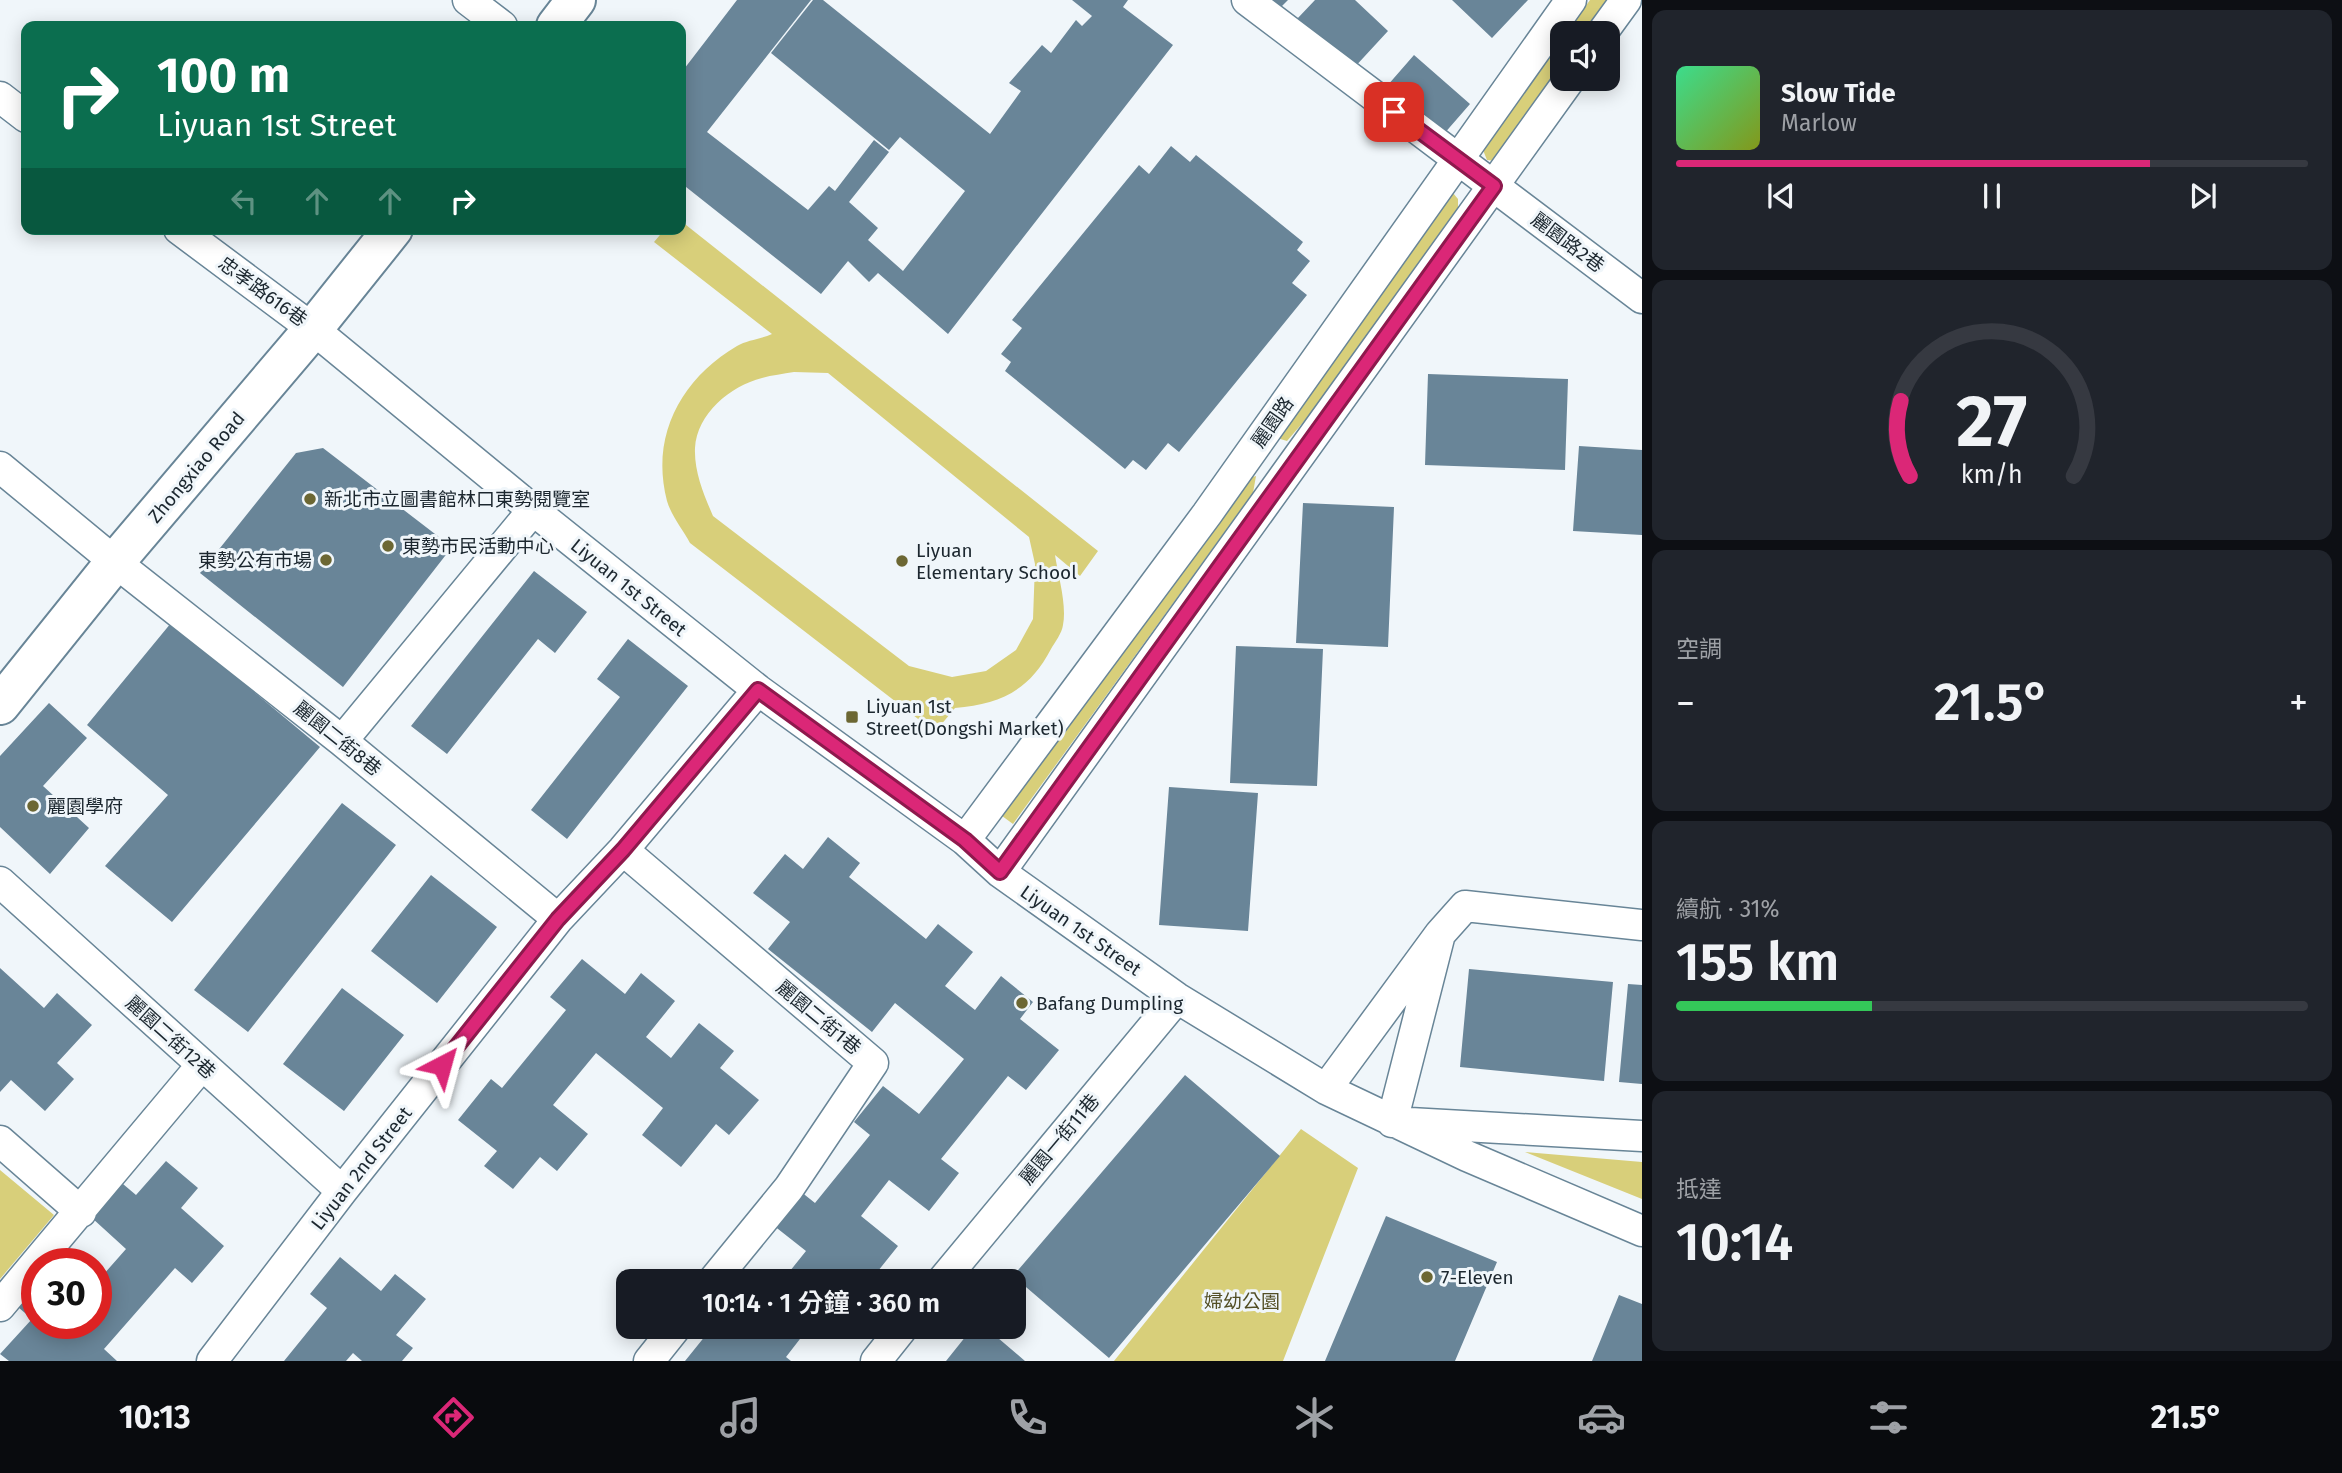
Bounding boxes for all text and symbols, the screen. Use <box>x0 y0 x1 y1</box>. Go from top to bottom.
map controls <box>1550 21 1620 91</box>
button: sound <box>1550 21 1620 91</box>
text: 100 m <box>157 46 290 105</box>
icon: right <box>42 49 133 140</box>
text: Slow Tide <box>1781 78 1896 109</box>
pin <box>1364 82 1424 142</box>
icon: arrive <box>1375 93 1413 131</box>
text: Liyuan 1st Street <box>157 106 397 144</box>
text: Marlow <box>1781 109 1857 137</box>
icon: previous <box>1762 177 1800 215</box>
icon: pause <box>1973 177 2011 215</box>
icon: next <box>2184 177 2222 215</box>
icon: left <box>225 182 263 220</box>
icon: ahead <box>298 182 336 220</box>
icon: ahead <box>371 182 409 220</box>
icon: right <box>444 182 482 220</box>
street label: 麗園路2巷 <box>1527 208 1609 277</box>
street label: 忠孝路616巷 <box>214 252 311 331</box>
text: 27 <box>1957 379 2027 466</box>
street label: 麗園路 <box>1247 392 1298 452</box>
street label: Zhongxiao Road <box>143 407 250 528</box>
text: km/h <box>1961 460 2023 490</box>
place label: 新北市立圖書館林口東勢閱覽室 <box>324 488 590 511</box>
marker: 新北市立圖書館林口東勢閱覽室 <box>302 491 318 507</box>
street label: Liyuan 1st Street <box>566 534 691 641</box>
place label: 東勢市民活動中心 <box>402 535 554 558</box>
marker: 東勢市民活動中心 <box>380 538 396 554</box>
place label: Liyuan Elementary School <box>916 539 1077 584</box>
place label: 東勢公有市場 <box>198 549 312 572</box>
marker: 東勢公有市場 <box>318 552 334 568</box>
marker: Liyuan Elementary School <box>894 553 910 569</box>
text: 空調 <box>1676 635 1722 663</box>
text: 21.5° <box>1934 671 2050 734</box>
text: − <box>1676 680 1695 726</box>
text: + <box>2289 680 2308 726</box>
place label: Liyuan 1st Street(Dongshi Market) <box>866 695 1064 740</box>
street label: 麗園二街8巷 <box>289 696 386 781</box>
marker: Liyuan 1st Street(Dongshi Market) <box>844 709 860 725</box>
place label: 麗園學府 <box>47 795 123 818</box>
marker: 麗園學府 <box>25 798 41 814</box>
street label: Liyuan 1st Street <box>1016 880 1146 981</box>
text: 續航 · 31% <box>1676 895 1780 923</box>
text: 155 km <box>1676 931 1839 994</box>
street label: 麗園二街1巷 <box>772 975 866 1059</box>
street label: 麗園二街12巷 <box>121 991 220 1084</box>
place label: Bafang Dumpling <box>1036 992 1183 1015</box>
marker: Bafang Dumpling <box>1014 995 1030 1011</box>
position arrow <box>405 1028 479 1102</box>
street label: 麗園一街11巷 <box>1015 1089 1104 1189</box>
street label: Liyuan 2nd Street <box>306 1102 417 1235</box>
text: 抵達 <box>1676 1175 1722 1203</box>
text: 10:14 <box>1676 1211 1793 1274</box>
speed limit sign: 30 <box>21 1248 112 1339</box>
place label: 7-Eleven <box>1441 1266 1514 1289</box>
marker: 7-Eleven <box>1419 1269 1435 1285</box>
text: 10:14 · 1 分鐘 · 360 m <box>702 1288 940 1319</box>
park label: 婦幼公園 <box>1204 1290 1280 1313</box>
icon: directions <box>429 1393 478 1442</box>
icon: music <box>716 1393 765 1442</box>
icon: phone <box>1003 1393 1052 1442</box>
icon: climate <box>1290 1393 1339 1442</box>
icon: car <box>1577 1393 1626 1442</box>
icon: filters <box>1864 1393 1913 1442</box>
text: 10:13 <box>119 1398 191 1436</box>
text: 21.5° <box>2151 1398 2223 1436</box>

